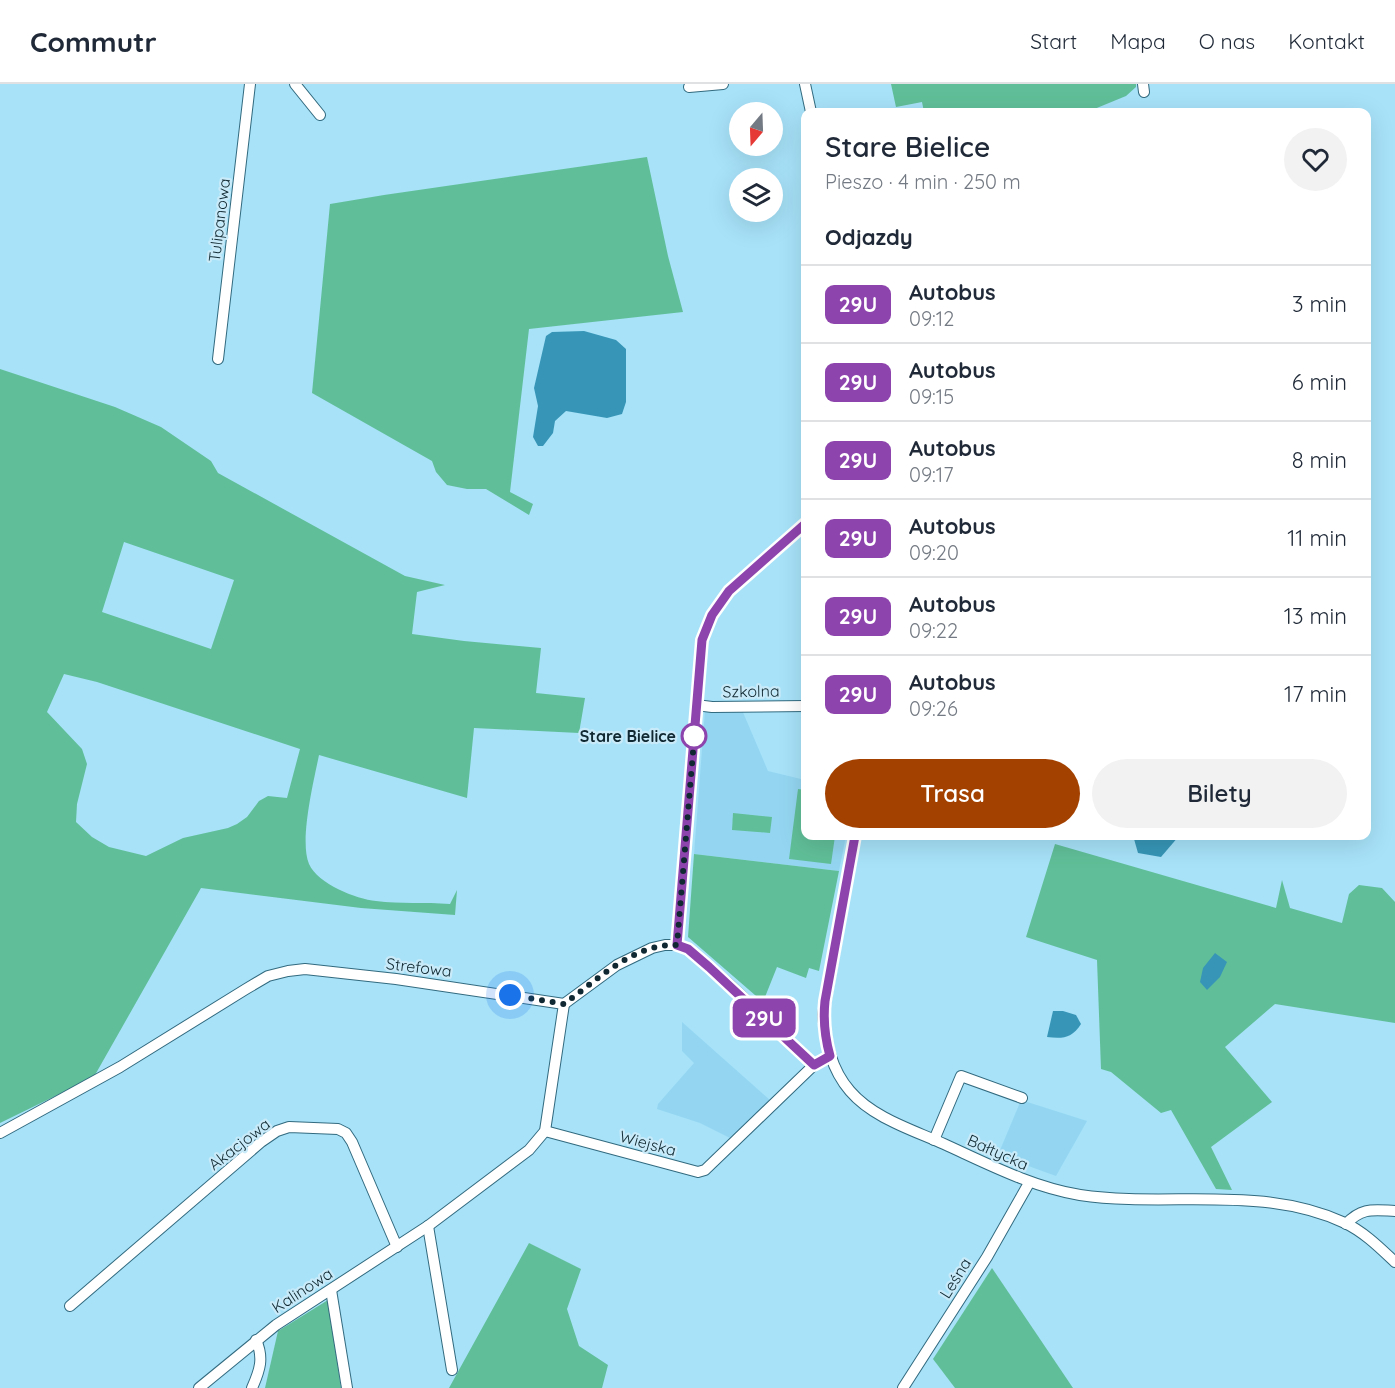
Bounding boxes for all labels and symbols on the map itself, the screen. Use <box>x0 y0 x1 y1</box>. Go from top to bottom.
north arrow <box>729 102 783 156</box>
street label: Tulipanowa <box>204 177 234 263</box>
street label: Szkolna <box>722 681 780 701</box>
marker: Stare Bielice <box>681 723 707 749</box>
place label: Stare Bielice <box>580 726 676 746</box>
street label: Strefowa <box>385 953 453 981</box>
your location <box>495 980 525 1010</box>
line badge: 29U <box>730 998 798 1038</box>
street label: Akacjowa <box>204 1114 274 1174</box>
street label: Wiejska <box>617 1126 679 1160</box>
street label: Bałtycka <box>964 1130 1032 1174</box>
street label: Leśna <box>935 1254 975 1302</box>
street label: Kalinowa <box>268 1263 336 1317</box>

